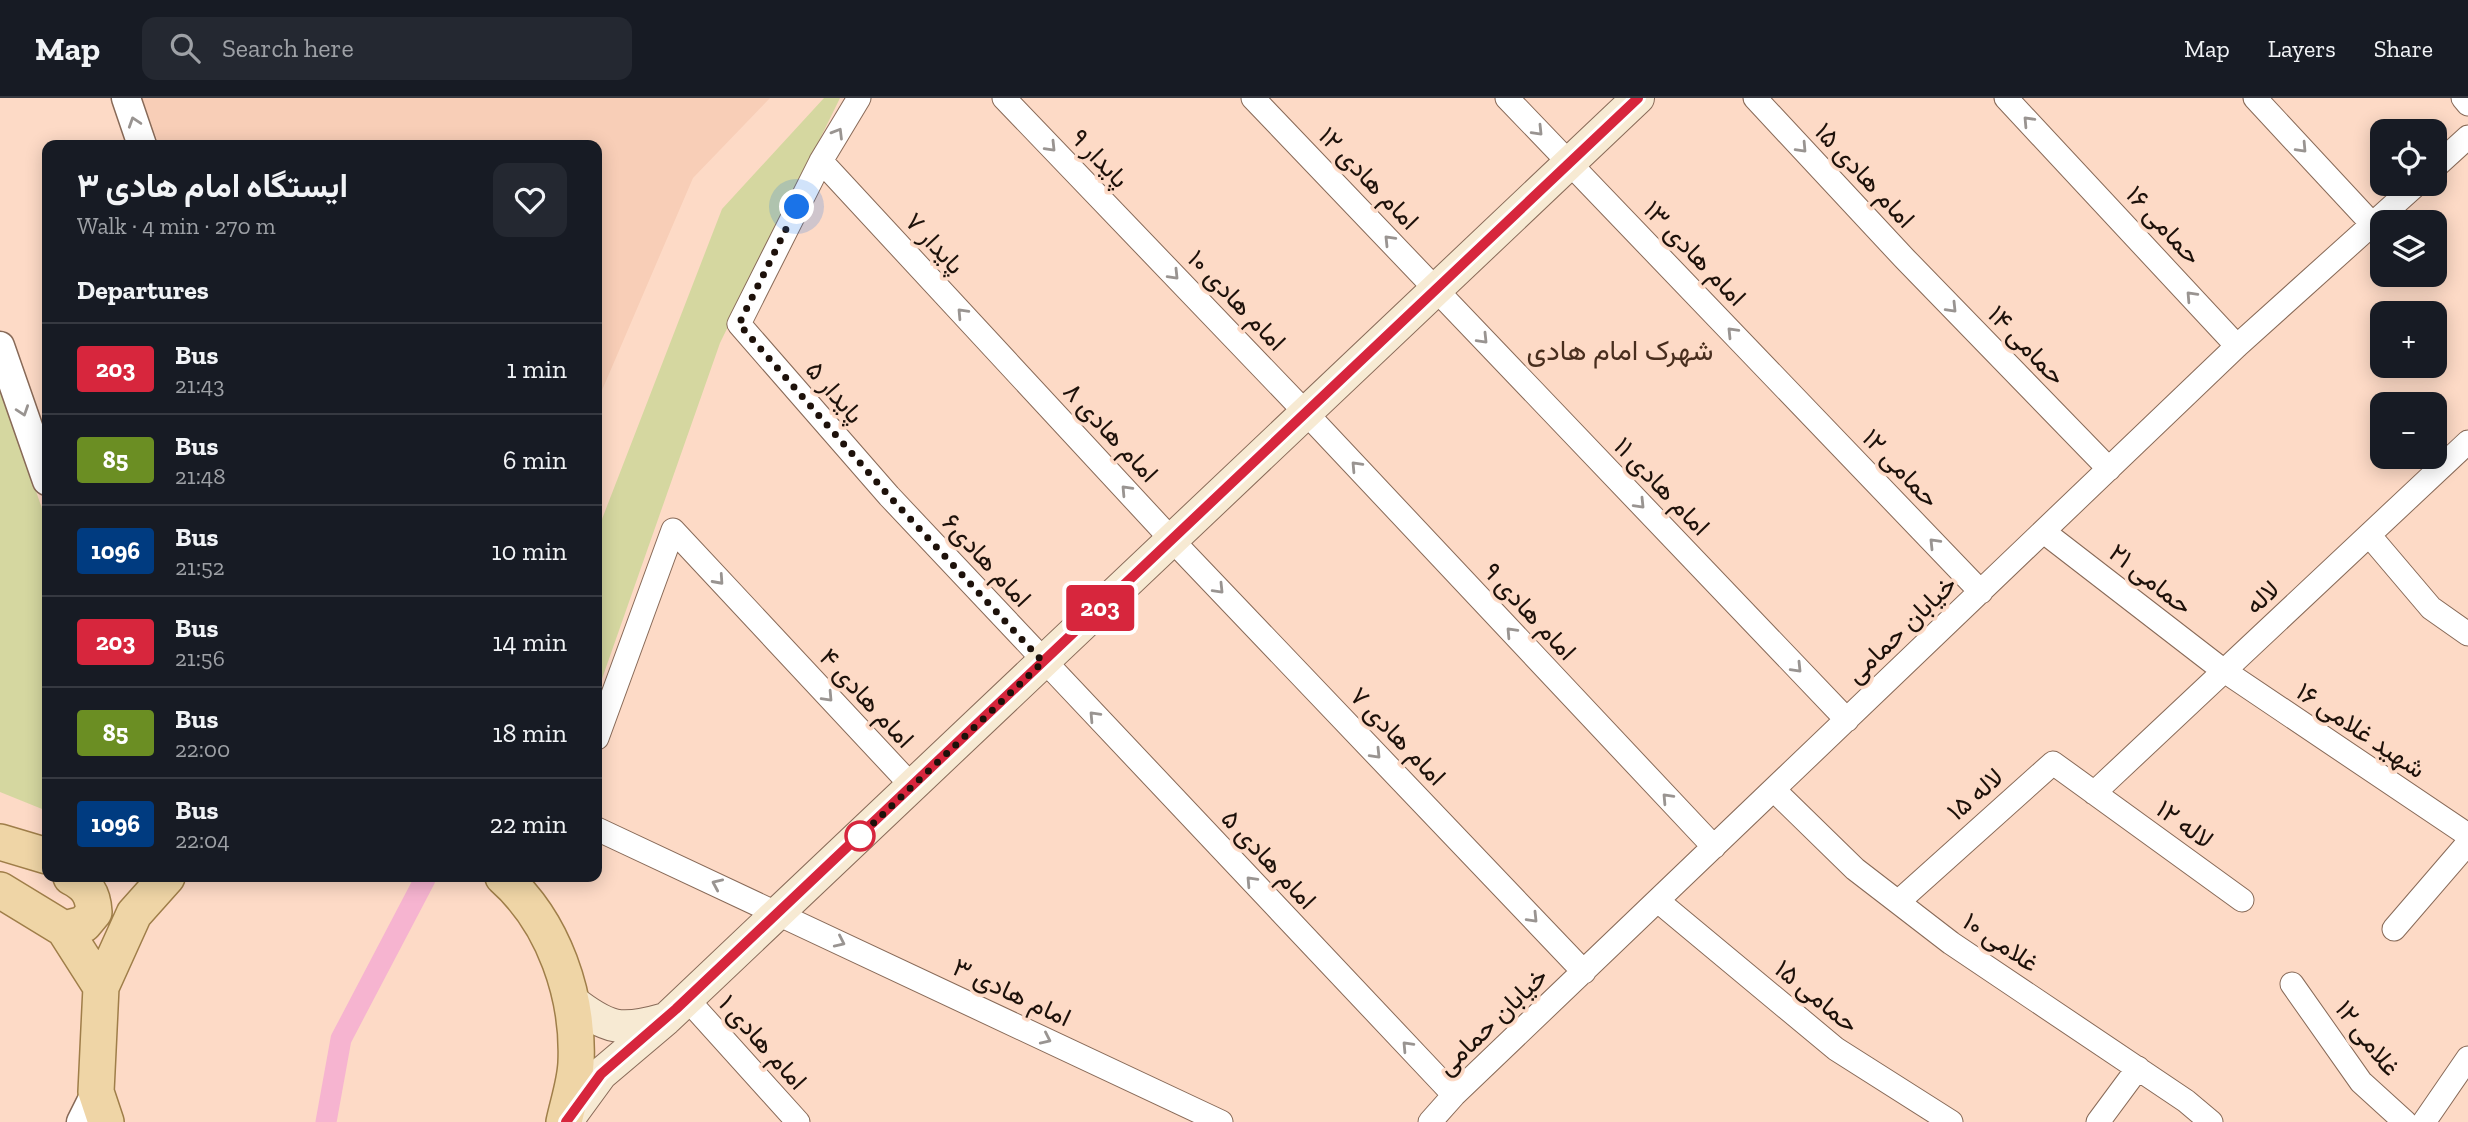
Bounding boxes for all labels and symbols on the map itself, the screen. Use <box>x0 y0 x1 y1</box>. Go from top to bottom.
one-way arrow <box>128 116 142 128</box>
street label: امام هادی ۱۵ <box>1807 116 1922 235</box>
one-way arrow <box>2023 116 2036 129</box>
street label: امام هادی ۱۲ <box>1311 120 1426 237</box>
street label: پایدار ۹ <box>1063 122 1136 196</box>
one-way arrow <box>1530 123 1542 136</box>
one-way arrow <box>829 127 842 140</box>
one-way arrow <box>1043 139 1056 152</box>
one-way arrow <box>1793 140 1806 153</box>
one-way arrow <box>2293 140 2306 153</box>
street label: حمامی ۱۶ <box>2119 179 2209 271</box>
your location <box>779 189 814 224</box>
street label: امام هادی ۱۳ <box>1636 194 1753 313</box>
street label: پایدار ۷ <box>897 205 972 282</box>
one-way arrow <box>1385 235 1397 248</box>
street label: امام هادی ۱۰ <box>1180 243 1293 358</box>
one-way arrow <box>1166 267 1179 280</box>
one-way arrow <box>2187 291 2199 304</box>
street label: حمامی ۱۴ <box>1981 298 2073 392</box>
one-way arrow <box>1944 300 1957 313</box>
one-way arrow <box>958 308 971 321</box>
one-way arrow <box>1728 328 1741 341</box>
one-way arrow <box>1475 331 1488 344</box>
district label: شهرک امام هادی <box>1527 334 1713 369</box>
street label: پایدار ۵ <box>797 354 871 431</box>
street label: امام هادی ۸ <box>1056 375 1165 489</box>
one-way arrow <box>15 404 29 416</box>
street label: حمامی ۱۲ <box>1856 422 1946 514</box>
street label: امام هادی ۱۱ <box>1606 430 1717 543</box>
one-way arrow <box>1351 461 1364 474</box>
one-way arrow <box>1121 485 1134 498</box>
one-way arrow <box>1632 496 1645 509</box>
street label: امام هادی۶ <box>935 507 1038 614</box>
street label: حمامی ۲۱ <box>2103 536 2199 622</box>
one-way arrow <box>1929 538 1942 551</box>
street label: امام هادی ۹ <box>1476 555 1583 667</box>
street label: خیابان حمامی <box>1839 568 1963 690</box>
one-way arrow <box>711 572 723 585</box>
street label: لاله <box>2238 573 2286 621</box>
one-way arrow <box>1211 581 1224 594</box>
line badge: 203 <box>1060 585 1140 631</box>
one-way arrow <box>1507 627 1520 640</box>
street label: امام هادی ۴ <box>812 642 921 755</box>
one-way arrow <box>1789 660 1802 673</box>
street label: شهید غلامی ۱۶ <box>2290 675 2432 785</box>
street label: امام هادی ۷ <box>1342 680 1453 793</box>
one-way arrow <box>819 689 832 702</box>
one-way arrow <box>1090 711 1103 724</box>
one-way arrow <box>1368 746 1381 759</box>
street label: لاله ۱۵ <box>1940 761 2010 827</box>
one-way arrow <box>1663 793 1675 806</box>
street label: لاله ۱۲ <box>2150 793 2220 855</box>
street label: امام هادی ۵ <box>1214 802 1323 916</box>
unlabelled marker <box>845 821 875 851</box>
one-way arrow <box>1246 876 1259 889</box>
one-way arrow <box>711 878 724 892</box>
street label: غلامی ۱۰ <box>1957 905 2045 979</box>
one-way arrow <box>1525 910 1538 923</box>
one-way arrow <box>833 933 845 947</box>
street label: امام هادی ۳ <box>947 951 1076 1034</box>
street label: حمامی ۱۵ <box>1768 952 1866 1040</box>
street label: خیابان حمامی <box>1430 960 1554 1082</box>
street label: امام هادی ۱ <box>711 988 814 1097</box>
street label: غلامی ۱۲ <box>2328 994 2408 1082</box>
one-way arrow <box>1039 1031 1051 1045</box>
one-way arrow <box>1403 1041 1416 1054</box>

